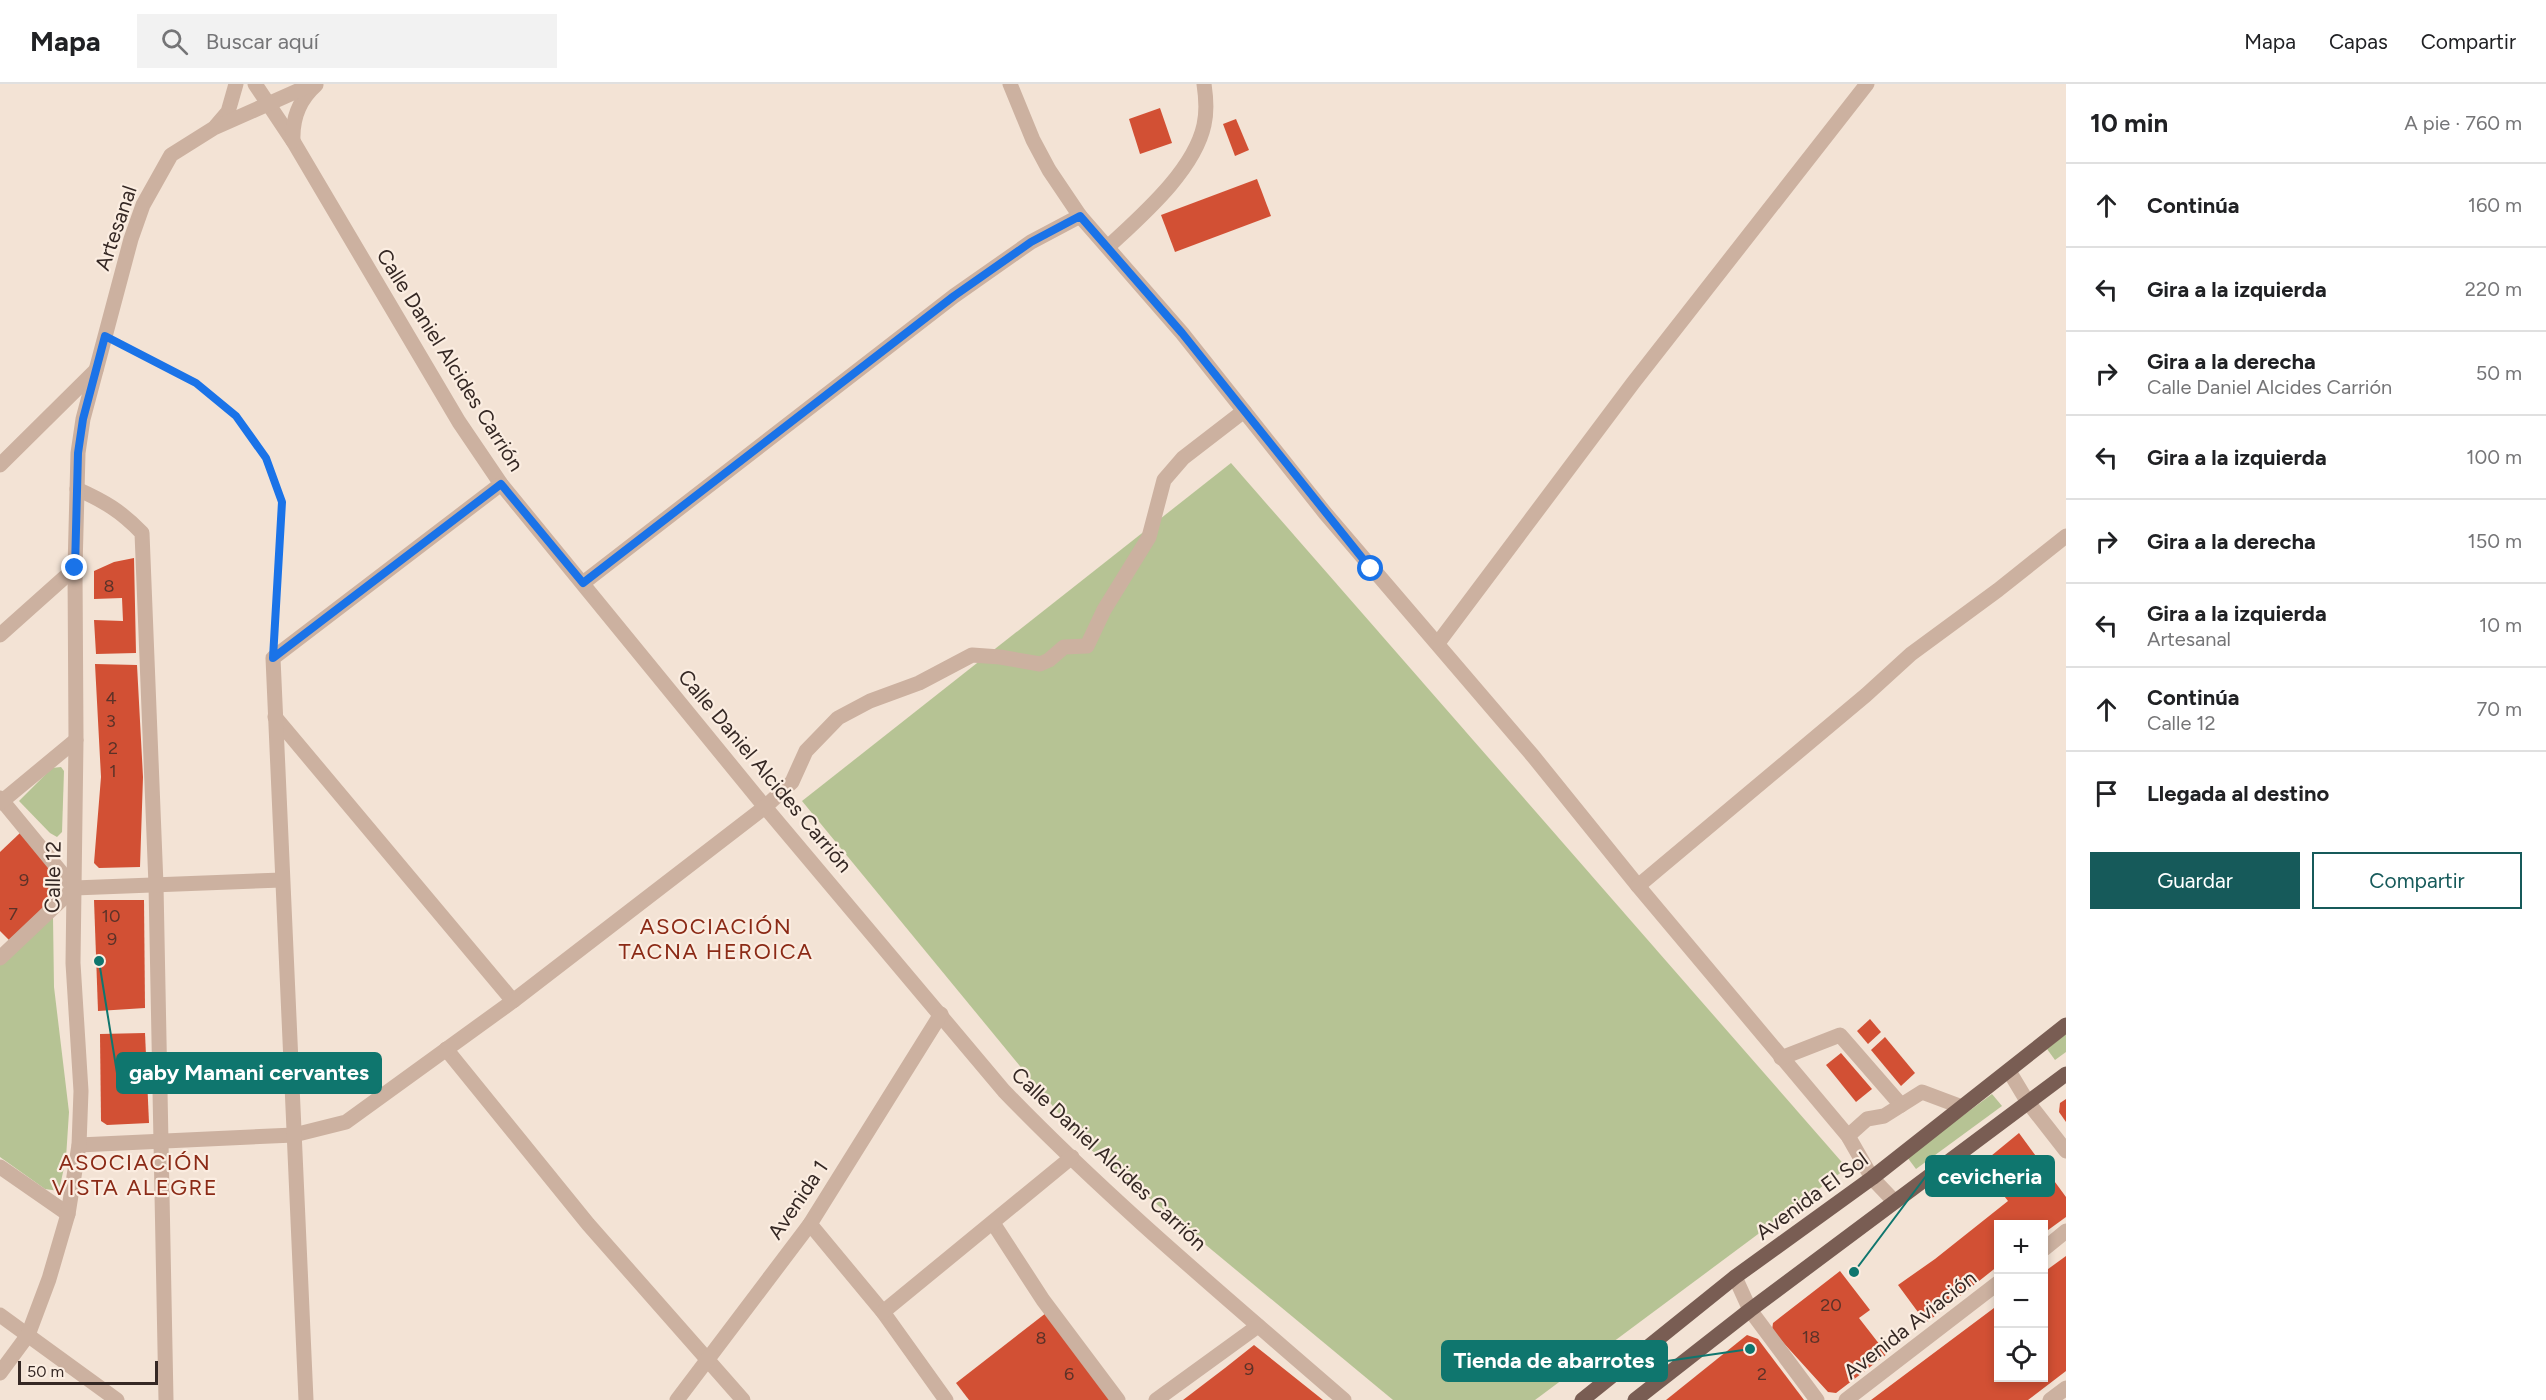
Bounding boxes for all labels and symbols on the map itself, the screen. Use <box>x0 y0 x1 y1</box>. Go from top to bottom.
street label: Artesanal <box>89 182 142 274</box>
street label: Calle Daniel Alcides Carrión <box>372 244 529 476</box>
route end <box>61 554 87 580</box>
route start <box>1357 555 1383 581</box>
house number: 8 <box>103 575 115 597</box>
street label: Calle Daniel Alcides Carrión <box>673 664 858 877</box>
house number: 4 <box>105 687 117 709</box>
house number: 3 <box>106 710 116 732</box>
house number: 2 <box>108 737 118 759</box>
house number: 1 <box>109 760 117 782</box>
street label: Calle 12 <box>39 841 66 913</box>
house number: 9 <box>19 869 29 891</box>
house number: 7 <box>8 903 18 925</box>
house number: 10 <box>102 905 120 927</box>
district label: ASOCIACIÓN TACNA HEROICA <box>619 913 813 965</box>
house number: 9 <box>107 928 117 950</box>
callout: gaby Mamani cervantes <box>117 1053 381 1093</box>
text: gaby Mamani cervantes <box>129 1059 369 1086</box>
street label: Calle Daniel Alcides Carrión <box>1007 1062 1212 1256</box>
street label: Avenida El Sol <box>1751 1146 1873 1245</box>
district label: ASOCIACIÓN VISTA ALEGRE <box>52 1149 218 1201</box>
street label: Avenida 1 <box>762 1156 833 1244</box>
callout: cevicheria <box>1926 1156 2054 1196</box>
text: cevicheria <box>1938 1163 2042 1190</box>
street label: Avenida Aviación <box>1838 1265 1981 1384</box>
house number: 20 <box>1820 1294 1842 1316</box>
house number: 18 <box>1802 1326 1820 1348</box>
house number: 8 <box>1035 1327 1047 1349</box>
callout: Tienda de abarrotes <box>1442 1341 1667 1381</box>
text: Tienda de abarrotes <box>1454 1347 1654 1374</box>
scale bar <box>18 1358 158 1386</box>
house number: 9 <box>1244 1358 1254 1380</box>
house number: 6 <box>1064 1363 1074 1385</box>
house number: 2 <box>1757 1363 1767 1385</box>

